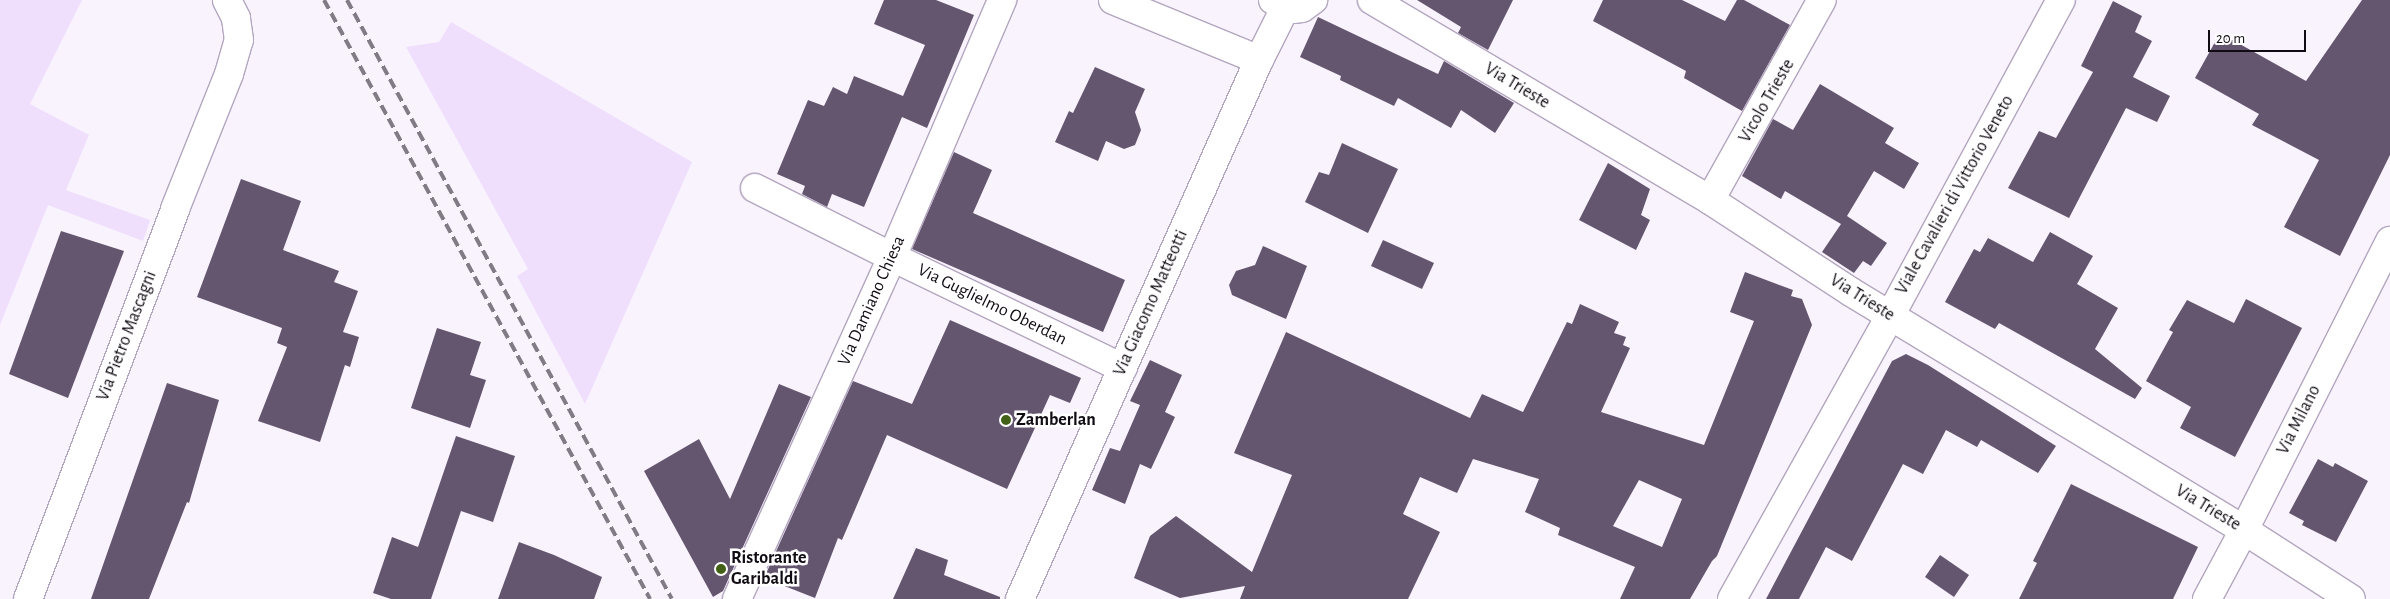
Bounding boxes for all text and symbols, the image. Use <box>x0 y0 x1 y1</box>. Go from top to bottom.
scale bar <box>2210 20 2308 52</box>
text: 20 m <box>2216 31 2245 46</box>
street label: Vicolo Trieste <box>1734 55 1800 147</box>
street label: Via Trieste <box>1480 58 1554 114</box>
street label: Viale Cavalieri di Vittorio Veneto <box>1891 92 2019 298</box>
street label: Via Giacomo Matteotti <box>1109 227 1193 379</box>
street label: Via Damiano Chiesa <box>834 233 910 369</box>
street label: Via Guglielmo Oberdan <box>914 259 1070 351</box>
street label: Via Pietro Mascagni <box>92 268 162 404</box>
street label: Via Trieste <box>1826 270 1898 326</box>
street label: Via Milano <box>2272 382 2326 458</box>
place label: Zamberlan <box>1016 409 1096 431</box>
marker: Zamberlan <box>1000 414 1012 426</box>
street label: Via Trieste <box>2171 480 2245 536</box>
place label: Ristorante Garibaldi <box>731 548 807 590</box>
marker: Ristorante Garibaldi <box>715 563 727 575</box>

